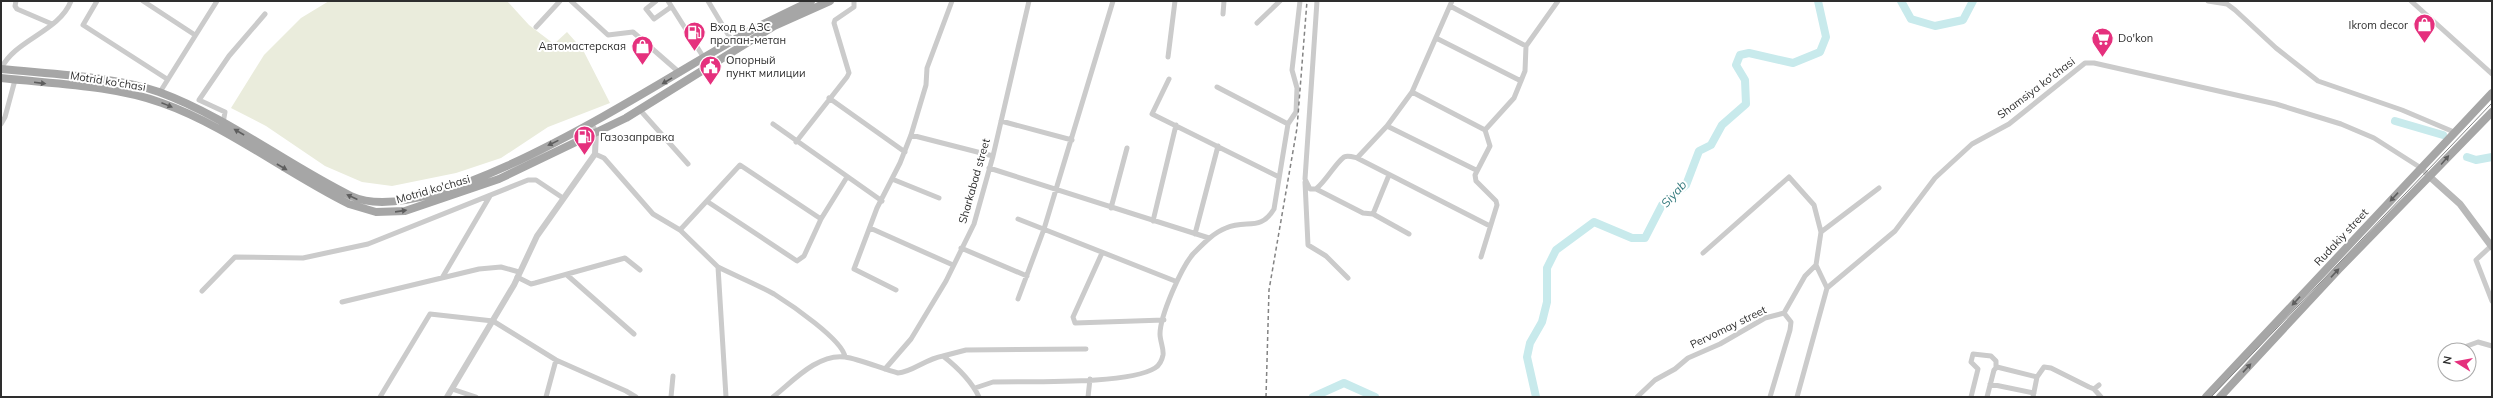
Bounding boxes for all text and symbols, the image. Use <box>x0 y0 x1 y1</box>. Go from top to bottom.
shop icon: Ikrom decor <box>2411 12 2437 45</box>
place label: Ikrom decor <box>2349 18 2408 32</box>
fuel station icon: Вход в АЗС пропан-метан <box>681 20 707 53</box>
place label: Вход в АЗС пропан-метан <box>710 20 786 47</box>
supermarket icon: Do'kon <box>2089 25 2115 58</box>
place label: Do'kon <box>2118 31 2153 45</box>
shop icon: Автомастерская <box>629 33 655 66</box>
place label: Автомастерская <box>539 39 626 53</box>
public building icon: Опорный пункт милиции <box>698 53 724 86</box>
place label: Опорный пункт милиции <box>726 53 806 80</box>
street label: Shamsiya ko'chasi <box>1994 54 2078 122</box>
street label: Motrid ko'chasi <box>69 68 147 94</box>
one-way arrow <box>662 77 672 85</box>
one-way arrow <box>34 79 46 86</box>
one-way arrow <box>162 103 174 109</box>
fuel station icon: Газозаправка <box>571 124 597 157</box>
one-way arrow <box>233 129 244 136</box>
place label: Газозаправка <box>600 130 674 144</box>
street label: Sharkabad street <box>955 137 993 225</box>
one-way arrow <box>547 140 558 146</box>
one-way arrow <box>2440 155 2449 164</box>
one-way arrow <box>276 163 288 170</box>
street label: Motrid ko'chasi <box>394 172 472 206</box>
water label: Siyab <box>1658 177 1690 210</box>
one-way arrow <box>2390 192 2399 202</box>
one-way arrow <box>346 194 357 200</box>
street label: Rudakiy street <box>2311 205 2371 269</box>
one-way arrow <box>395 208 407 214</box>
one-way arrow <box>2330 268 2340 278</box>
one-way arrow <box>2291 296 2300 307</box>
street label: Pervomay street <box>1688 302 1769 352</box>
north arrow <box>2437 342 2477 382</box>
text: N <box>2440 355 2455 366</box>
one-way arrow <box>2242 364 2251 373</box>

